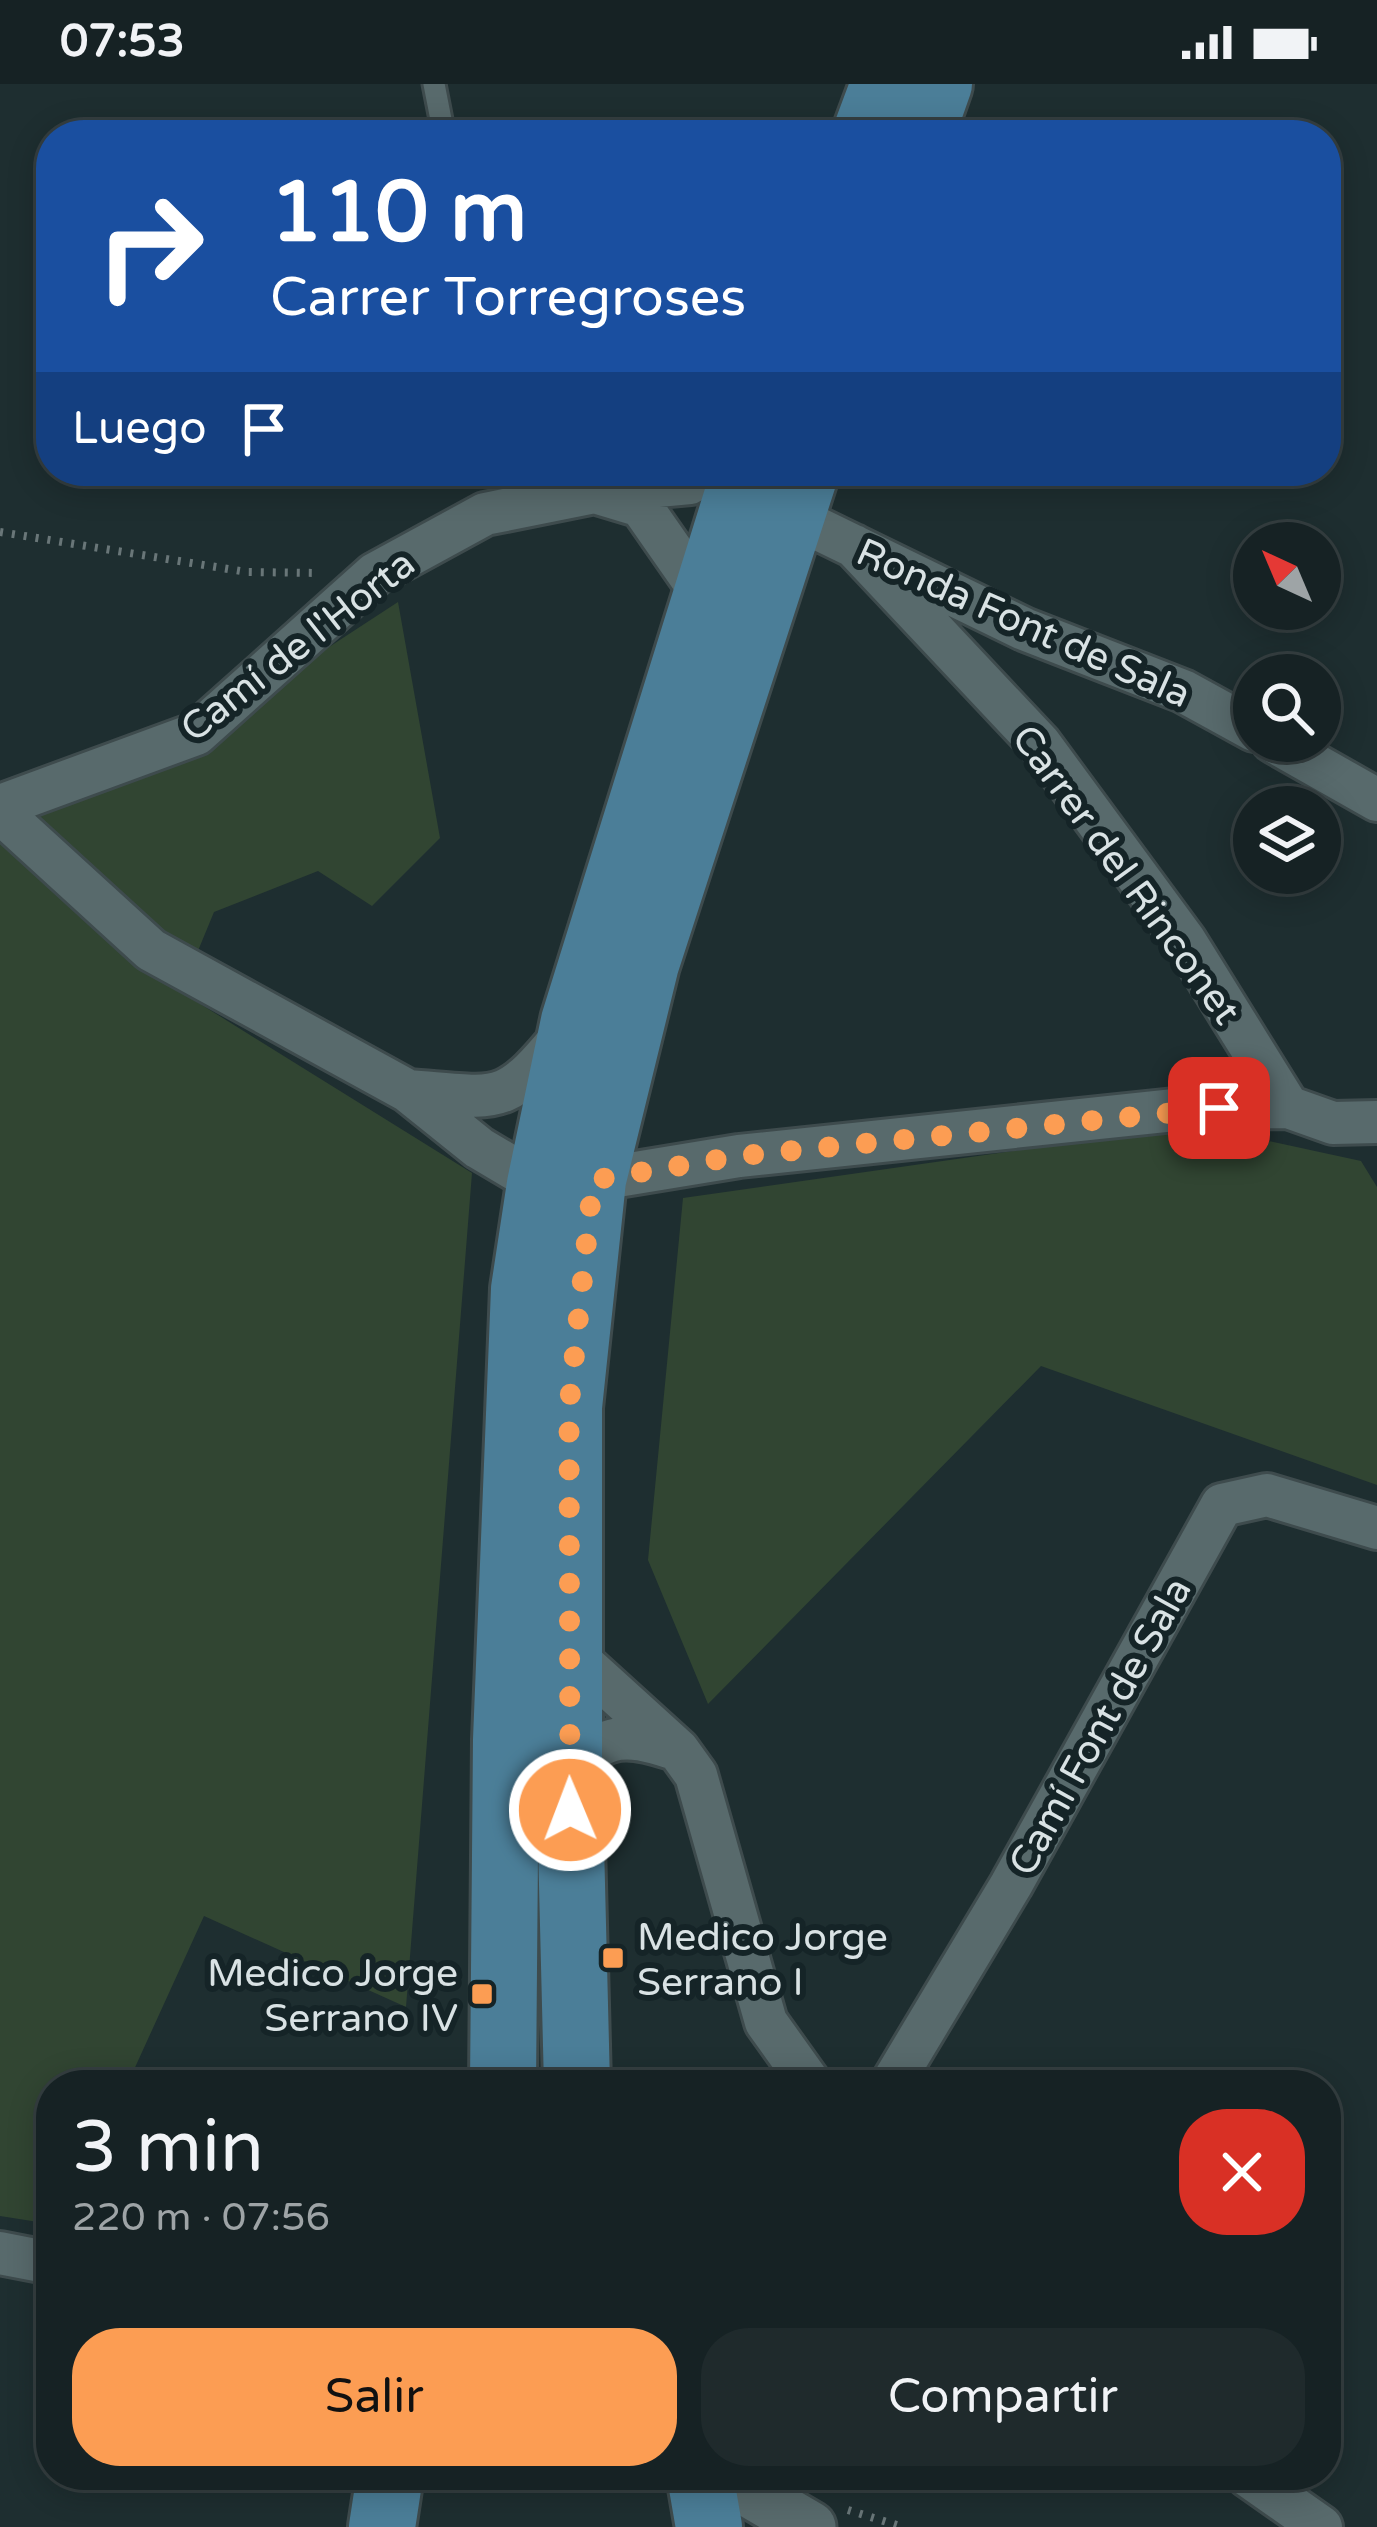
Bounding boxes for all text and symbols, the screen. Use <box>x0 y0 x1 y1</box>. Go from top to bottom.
text: 07:53 <box>60 15 185 69</box>
text: 110 m <box>270 163 527 264</box>
icon: right <box>72 168 228 324</box>
text: Carrer Torregroses <box>270 265 746 330</box>
icon: arrive <box>231 396 297 462</box>
text: Luego <box>72 402 207 456</box>
north arrow <box>1233 522 1341 630</box>
map controls <box>1233 522 1341 894</box>
street label: Ronda Font de Sala <box>849 529 1198 718</box>
street label: Camí de l'Horta <box>171 540 424 752</box>
button: search <box>1233 654 1341 762</box>
street label: Carrer del Rinconet <box>1001 716 1250 1034</box>
button: layers <box>1233 786 1341 894</box>
pin <box>1168 1057 1270 1159</box>
icon: arrive <box>1186 1075 1252 1141</box>
street label: Camí Font de Sala <box>999 1570 1202 1884</box>
position arrow <box>507 1747 633 1873</box>
place label: Medico Jorge Serrano I <box>637 1914 888 2006</box>
marker: Medico Jorge Serrano I <box>600 1945 626 1971</box>
place label: Medico Jorge Serrano IV <box>207 1950 458 2042</box>
marker: Medico Jorge Serrano IV <box>469 1981 495 2007</box>
text: 3 min <box>72 2105 264 2192</box>
button: close <box>1179 2109 1305 2235</box>
text: 220 m · 07:56 <box>72 2194 330 2241</box>
button: Salir <box>72 2328 677 2466</box>
button: Compartir <box>701 2328 1305 2466</box>

